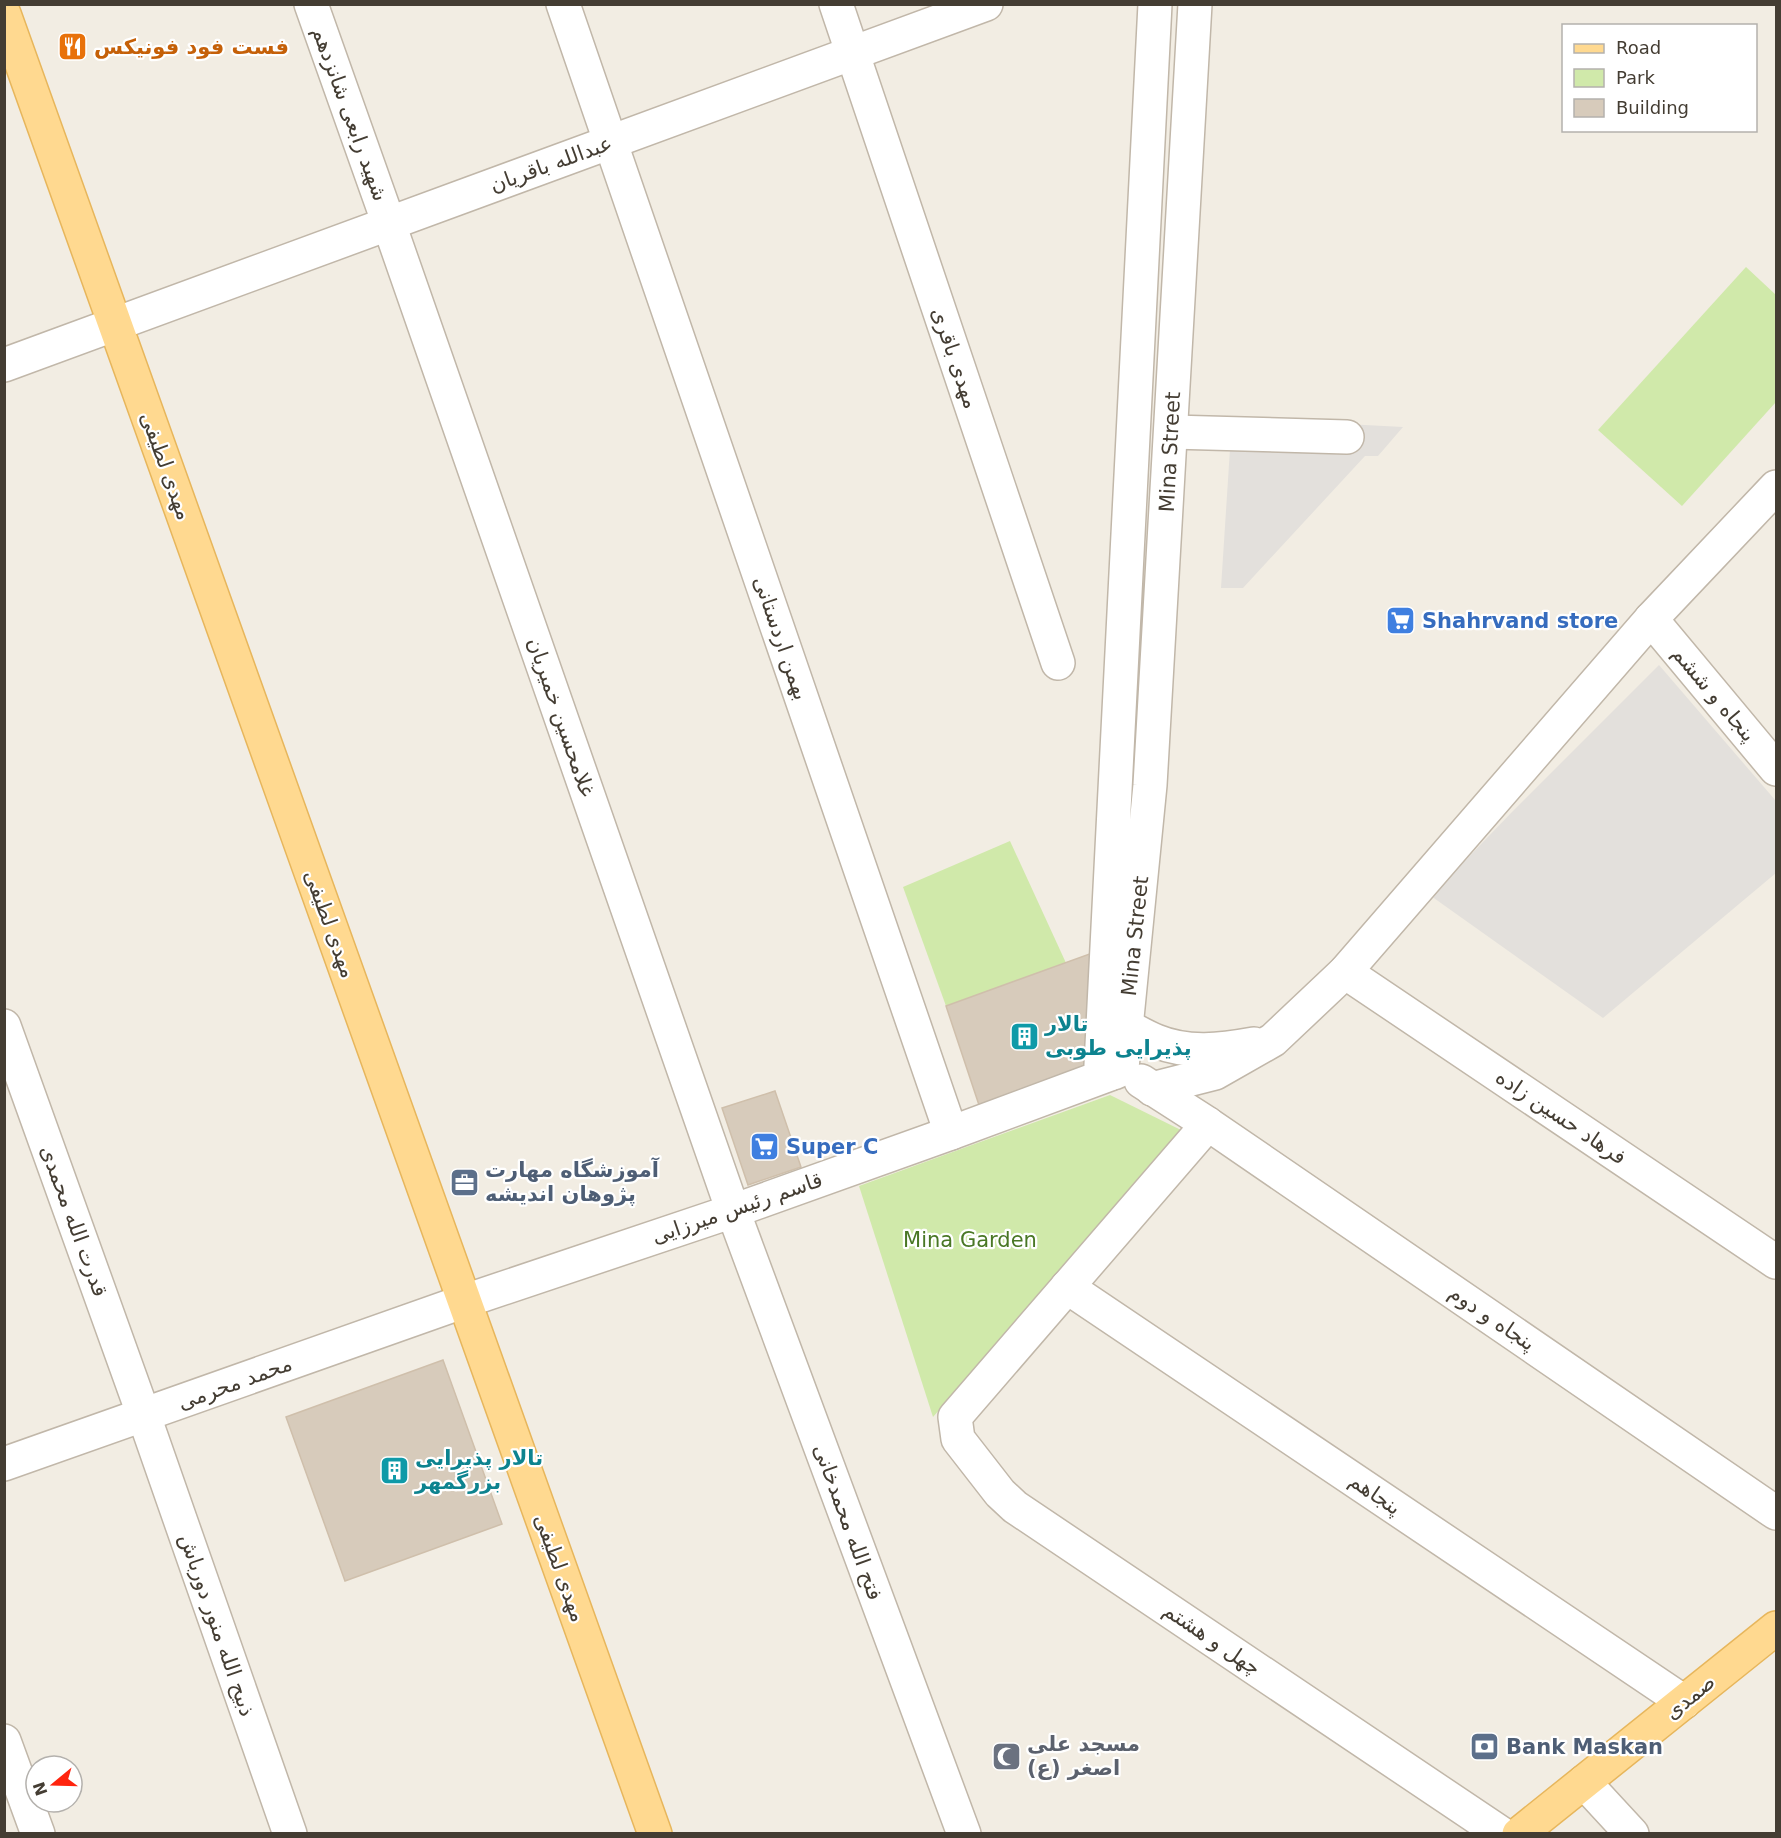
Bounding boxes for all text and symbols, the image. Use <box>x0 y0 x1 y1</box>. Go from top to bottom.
street label: شهید رابعی شانزدهم <box>306 24 393 205</box>
legend <box>1562 24 1757 132</box>
restaurant icon: فست فود فونیکس <box>57 31 89 63</box>
place label: فست فود فونیکس <box>94 35 289 59</box>
text: Road <box>1616 37 1661 58</box>
text: Park <box>1616 67 1655 88</box>
text: Building <box>1616 97 1689 118</box>
street label: عبدالله باقریان <box>486 131 616 197</box>
street label: مهدی باقری <box>927 304 983 412</box>
street label: Mina Street <box>1155 391 1185 513</box>
street label: مهدی لطیفی <box>135 409 197 523</box>
street label: بهمن اردستانی <box>749 573 813 703</box>
supermarket icon: Shahrvand store <box>1385 605 1417 637</box>
place label: Shahrvand store <box>1422 609 1618 633</box>
street label: غلامحسین خمیریان <box>523 634 599 800</box>
street label: پنجاه و ششم <box>1666 641 1761 747</box>
street label: مهدی لطیفی <box>299 867 361 981</box>
street label: Mina Street <box>1117 875 1153 997</box>
place label: تالار پذیرایی طوبی <box>1044 1012 1192 1060</box>
building icon: تالار پذیرایی طوبی <box>1008 1020 1040 1052</box>
street label: فرهاد حسین زاده <box>1491 1065 1631 1169</box>
supermarket icon: Super C <box>749 1131 781 1163</box>
place label: Super C <box>786 1135 878 1159</box>
street label: قدرت الله محمدی <box>36 1142 112 1300</box>
place label: آموزشگاه مهارت پژوهان اندیشه <box>485 1157 660 1206</box>
office icon: آموزشگاه مهارت پژوهان اندیشه <box>448 1166 480 1198</box>
street label: قاسم رئیس میرزایی <box>648 1168 826 1249</box>
park label: Mina Garden <box>903 1228 1037 1252</box>
street label: پنجاه و دوم <box>1444 1280 1540 1356</box>
street label: محمد محرمی <box>175 1351 295 1415</box>
street label: فتح الله محمدخانی <box>809 1441 887 1603</box>
place label: تالار پذیرایی بزرگمهر <box>414 1446 543 1494</box>
building icon: تالار پذیرایی بزرگمهر <box>378 1454 410 1486</box>
street label: پنجاهم <box>1344 1468 1406 1521</box>
street label: مهدی لطیفی <box>529 1511 591 1625</box>
street label: ذبیح الله منور دورباش <box>174 1530 260 1720</box>
street label: چهل و هشتم <box>1158 1598 1265 1681</box>
street label: صمدی <box>1660 1670 1720 1724</box>
bank icon: Bank Maskan <box>1469 1731 1501 1763</box>
place label: مسجد علی اصغر (ع) <box>1027 1732 1140 1780</box>
place label: Bank Maskan <box>1506 1735 1663 1759</box>
mosque icon: مسجد علی اصغر (ع) <box>990 1740 1022 1772</box>
north arrow <box>24 1754 84 1814</box>
text: N <box>29 1779 51 1798</box>

